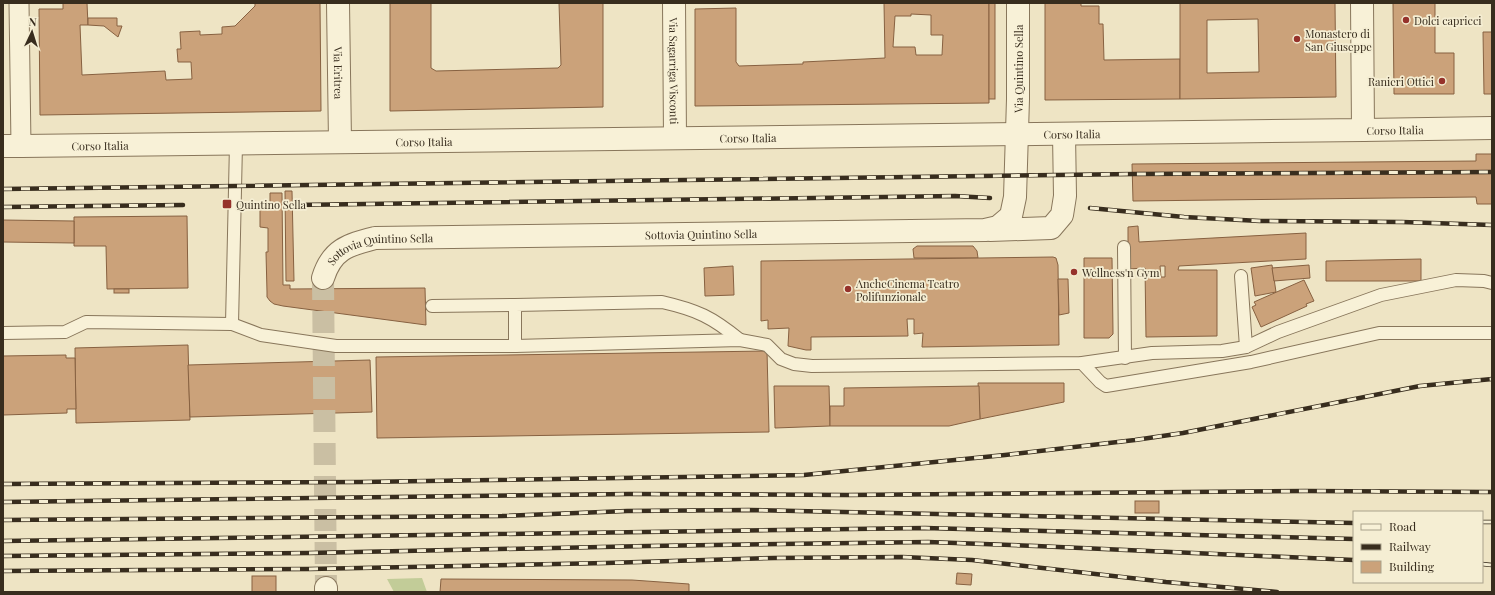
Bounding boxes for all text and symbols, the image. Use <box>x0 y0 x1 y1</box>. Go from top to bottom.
north arrow <box>12 12 52 52</box>
place label: Dolci capricci <box>1414 13 1481 28</box>
text: N <box>28 14 37 29</box>
marker: Dolci capricci <box>1401 15 1411 25</box>
street label: Via Sagarriga Visconti <box>667 16 682 125</box>
street label: Via Quintino Sella <box>1010 24 1026 114</box>
place label: Monastero di San Giuseppe <box>1305 26 1372 54</box>
marker: Monastero di San Giuseppe <box>1292 34 1302 44</box>
street label: Via Eritrea <box>331 46 347 100</box>
place label: Ranieri Ottici <box>1368 74 1434 89</box>
marker: Ranieri Ottici <box>1437 76 1447 86</box>
street label: Corso Italia <box>1366 122 1424 137</box>
street label: Corso Italia <box>1043 126 1101 141</box>
street label: Corso Italia <box>719 129 777 145</box>
street label: Corso Italia <box>395 133 453 149</box>
street label: Corso Italia <box>71 137 129 153</box>
place label: Quintino Sella <box>236 197 307 212</box>
marker: Quintino Sella <box>221 198 233 210</box>
street label: Sottovia Quintino Sella <box>645 225 758 242</box>
street label: Sottovia Quintino Sella <box>323 230 434 268</box>
place label: Wellness'n Gym <box>1081 265 1160 280</box>
marker: Wellness'n Gym <box>1069 267 1079 277</box>
place label: AncheCinema Teatro Polifunzionale <box>855 276 959 304</box>
marker: AncheCinema Teatro Polifunzionale <box>843 284 853 294</box>
legend <box>1353 511 1483 583</box>
text: Road <box>1389 518 1416 534</box>
text: Railway <box>1389 538 1431 554</box>
text: Building <box>1389 558 1435 574</box>

